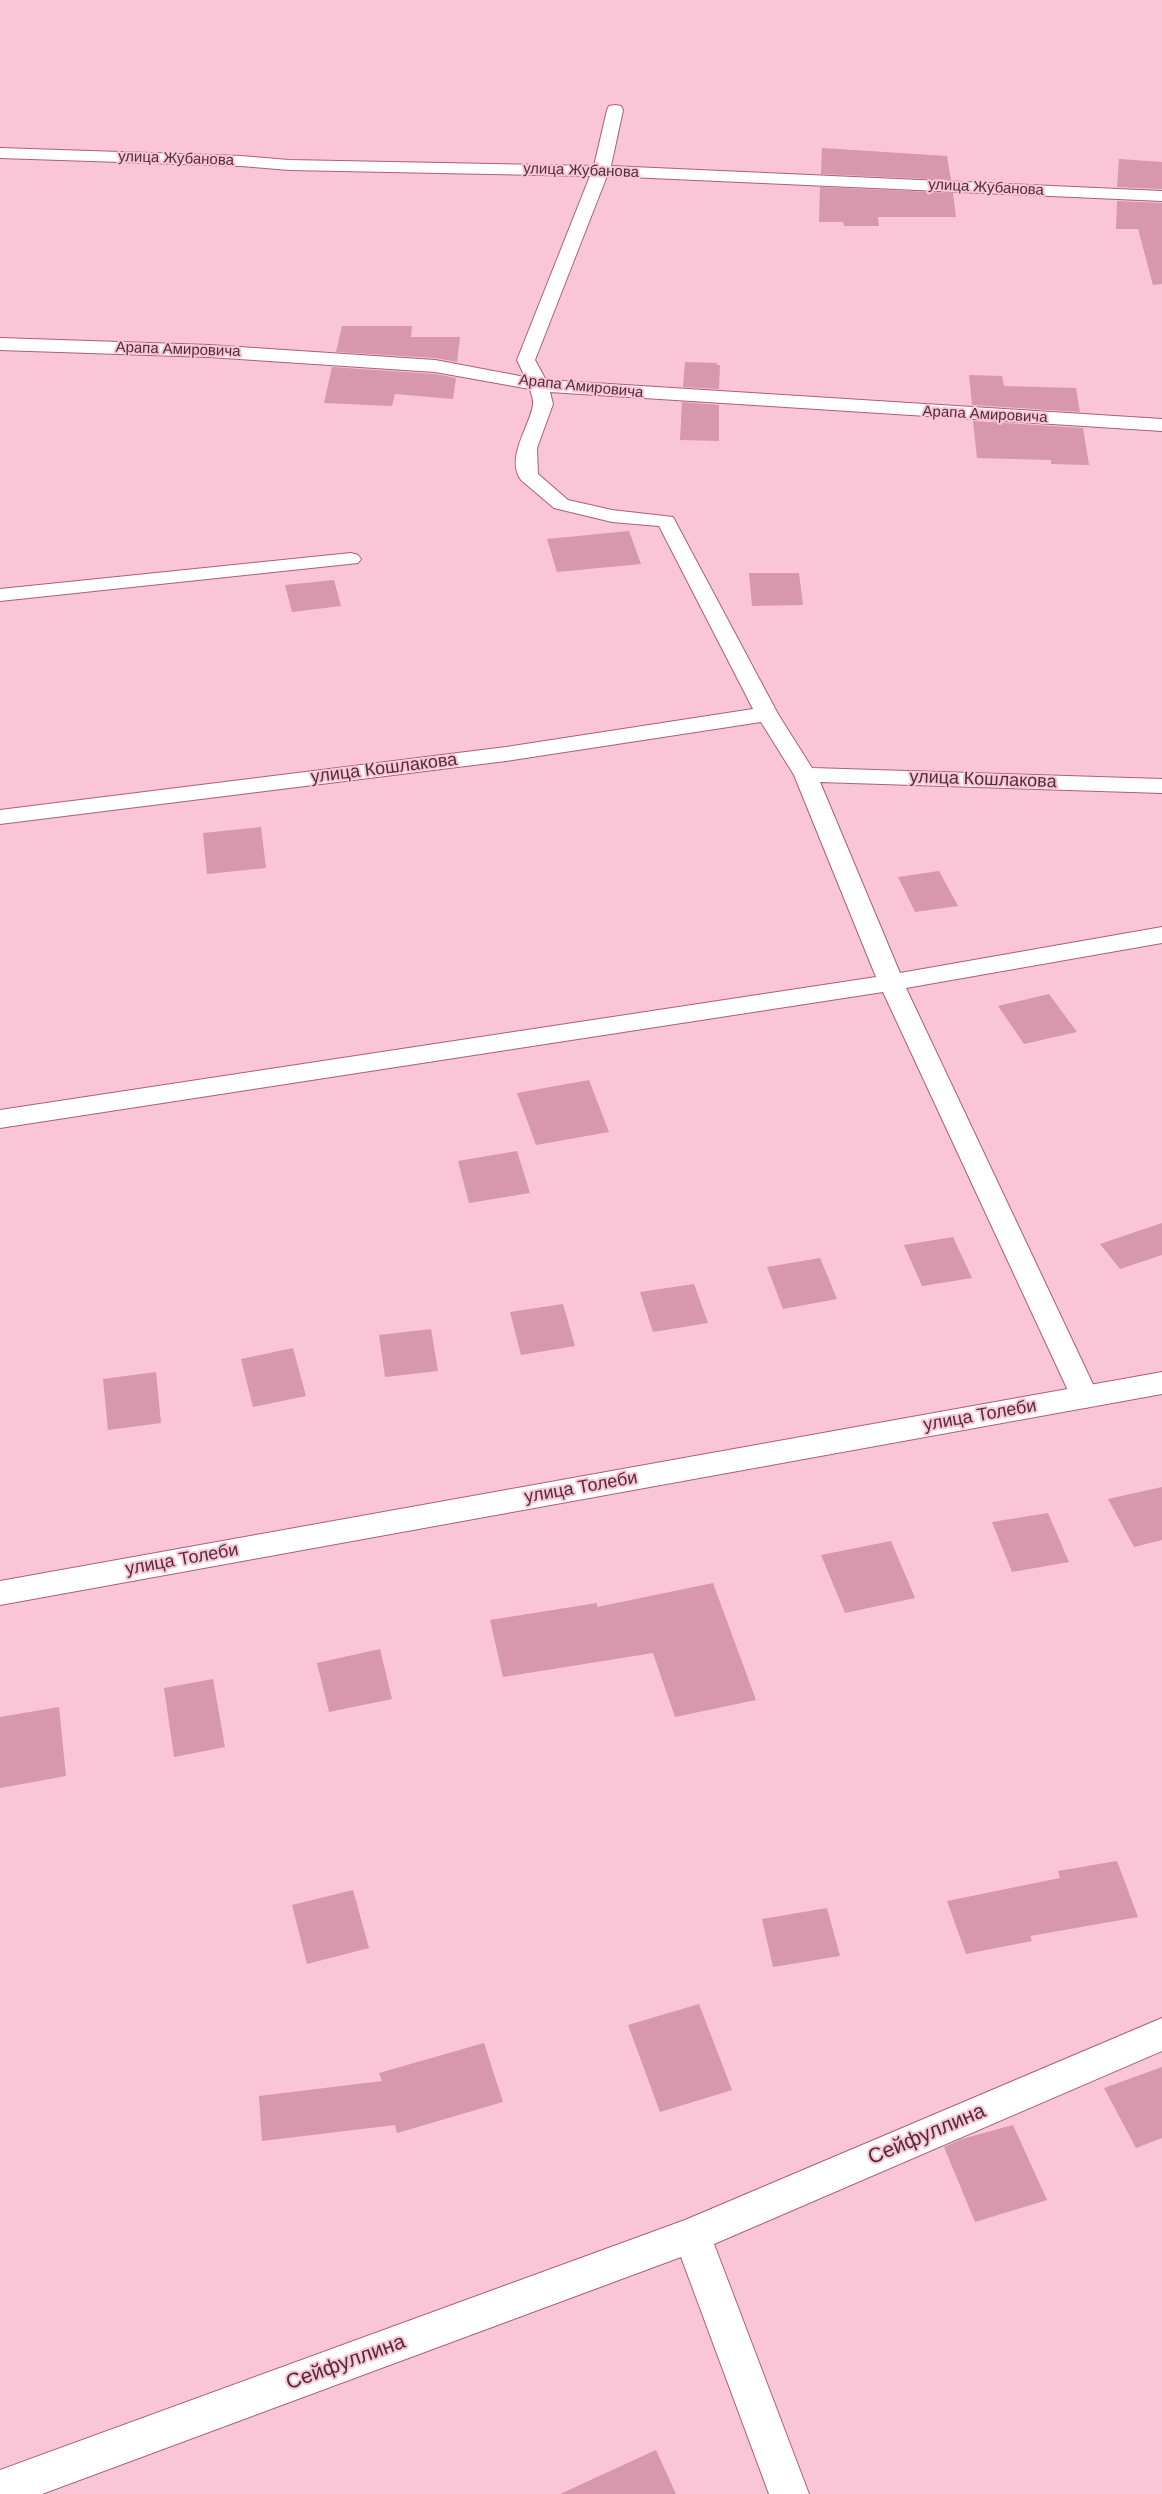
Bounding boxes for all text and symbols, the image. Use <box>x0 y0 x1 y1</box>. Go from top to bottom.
street label: улица Жубанова <box>118 148 234 170</box>
street label: улица Жубанова <box>523 160 639 182</box>
street label: улица Жубанова <box>928 176 1044 200</box>
street label: Арапа Амировича <box>115 339 241 361</box>
street label: Арапа Амировича <box>518 372 644 402</box>
street label: Арапа Амировича <box>922 403 1048 427</box>
street label: улица Кошлакова <box>310 749 458 789</box>
street label: улица Кошлакова <box>909 767 1057 793</box>
street label: улица Толеби <box>922 1395 1038 1437</box>
street label: улица Толеби <box>523 1467 639 1509</box>
street label: улица Толеби <box>124 1539 240 1581</box>
street label: Сейфуллина <box>864 2099 990 2171</box>
street label: Сейфуллина <box>283 2330 409 2396</box>

